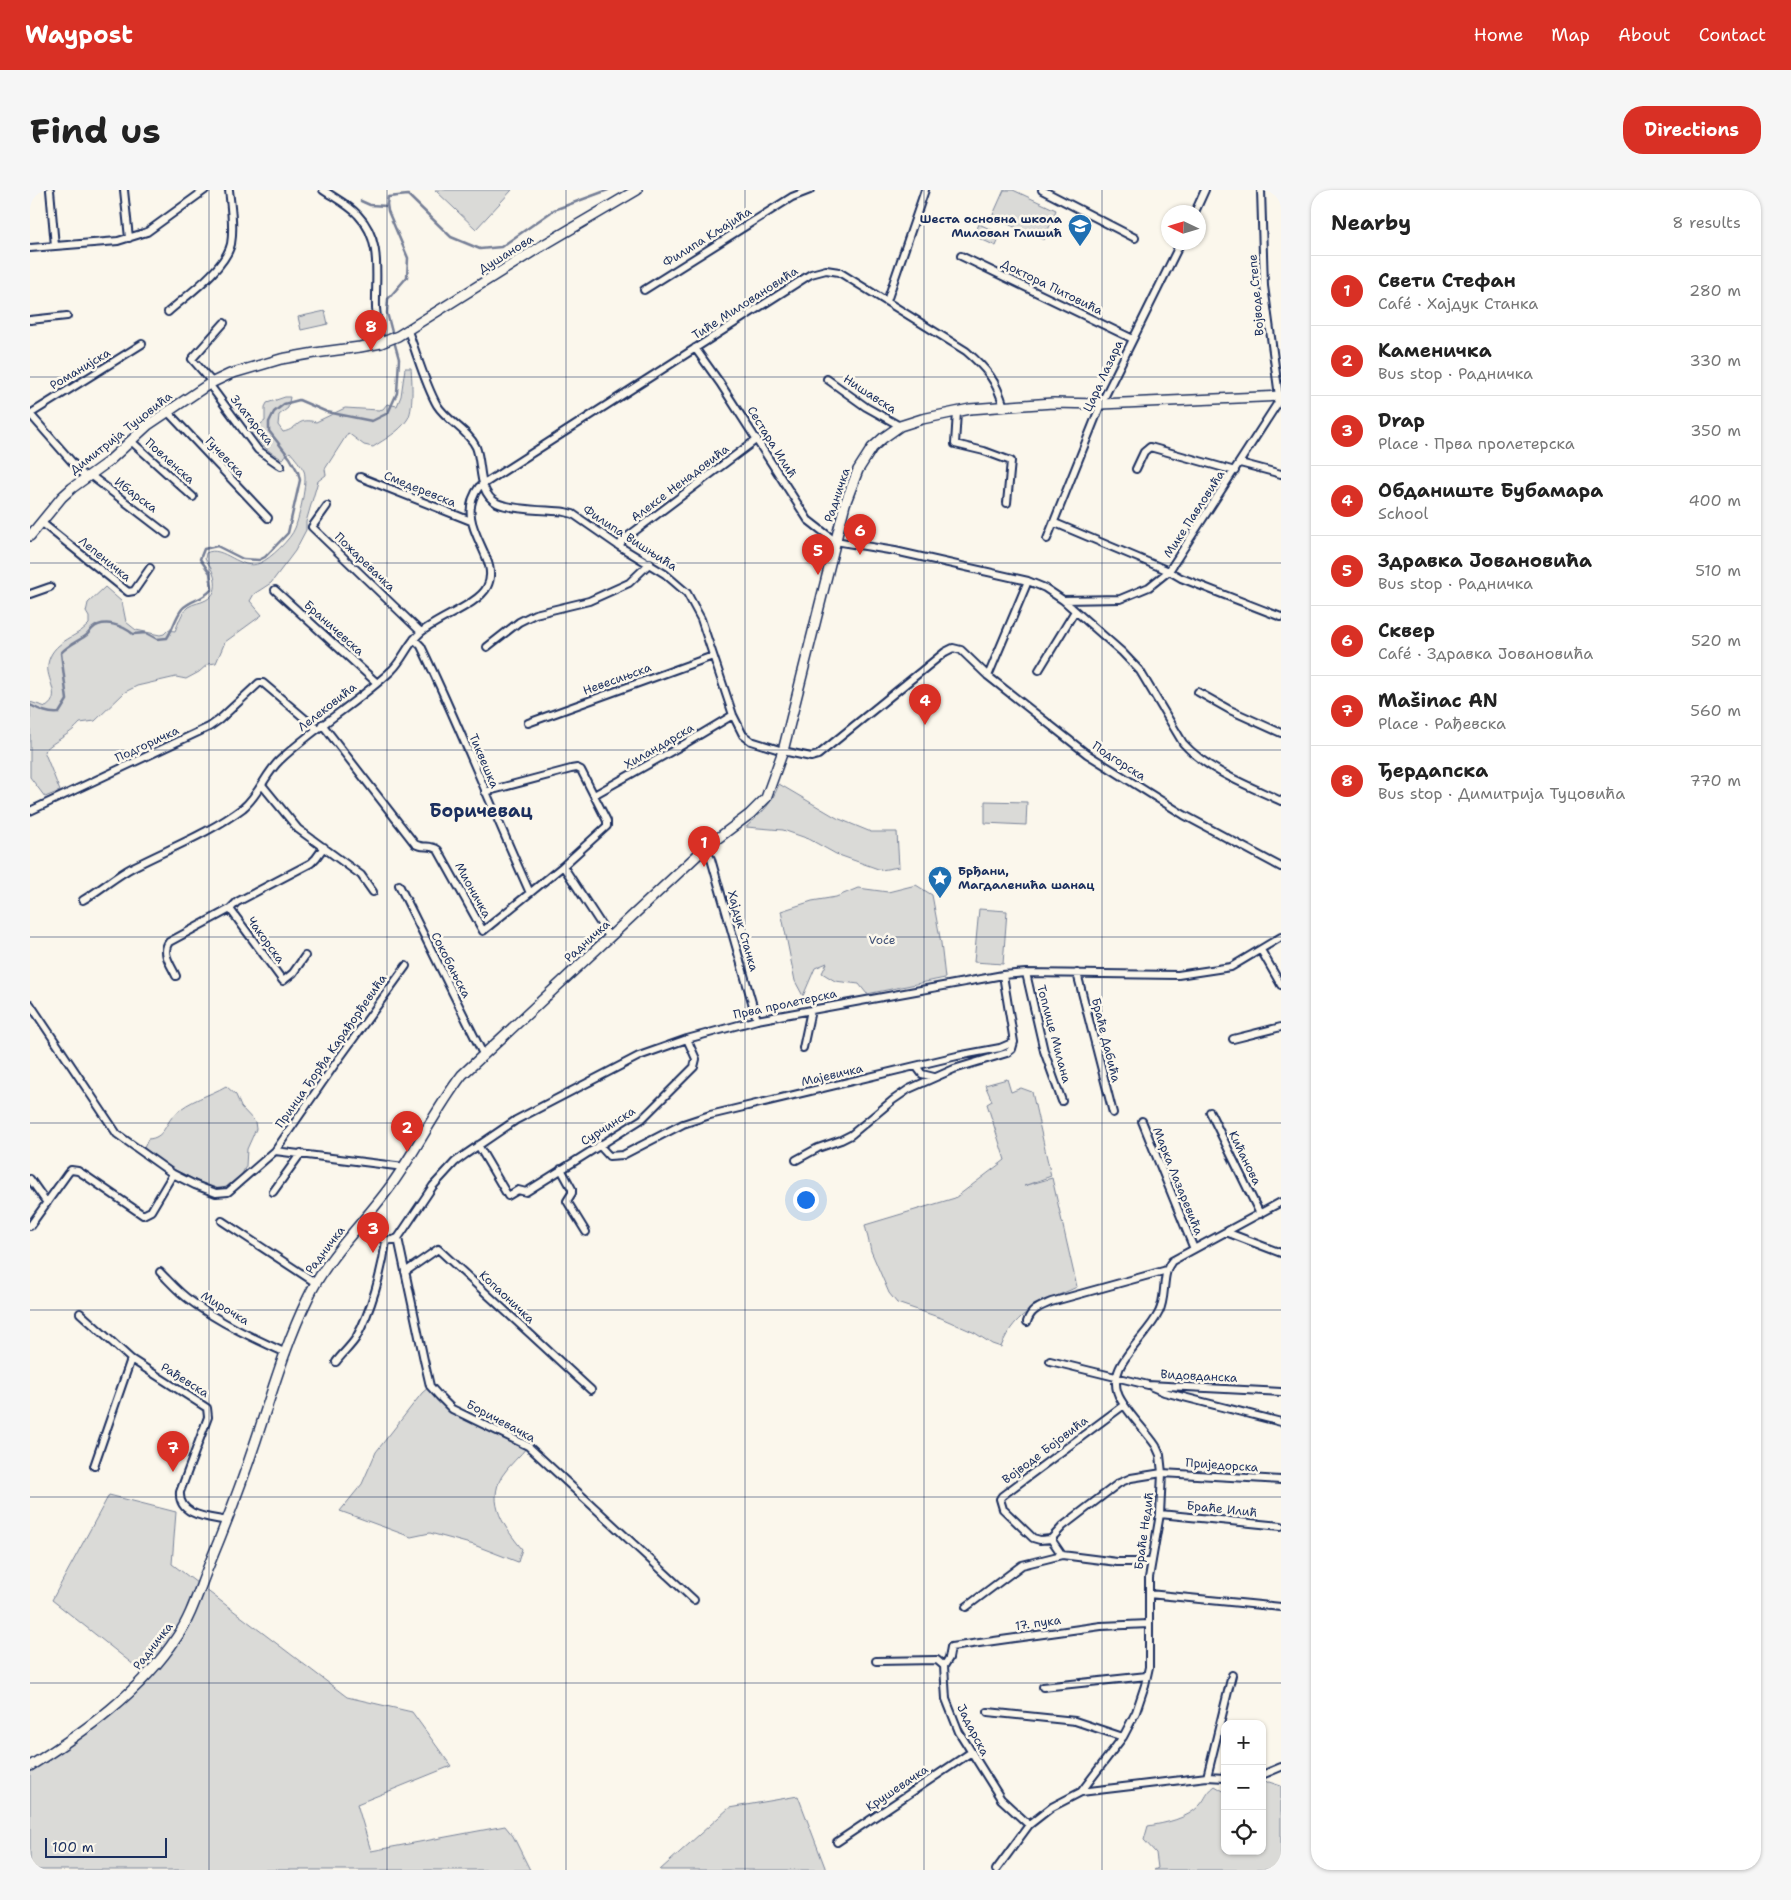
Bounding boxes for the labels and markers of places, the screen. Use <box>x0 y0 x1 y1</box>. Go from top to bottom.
place label: Шеста основна школа Милован Глишић <box>920 211 1063 241</box>
school or university icon: Шеста основна школа Милован Глишић <box>1067 213 1093 247</box>
pin: 8 <box>355 310 387 351</box>
pin: 6 <box>844 514 876 555</box>
pin: 5 <box>802 534 834 575</box>
pin: 4 <box>909 684 941 725</box>
pin: 1 <box>688 826 720 867</box>
place label: Брђани, Магдаленића шанац <box>958 863 1095 893</box>
place icon: Брђани, Магдаленића шанац <box>927 865 953 899</box>
pin: 2 <box>391 1111 423 1152</box>
pin: 3 <box>357 1212 389 1253</box>
pin: 7 <box>157 1431 189 1472</box>

